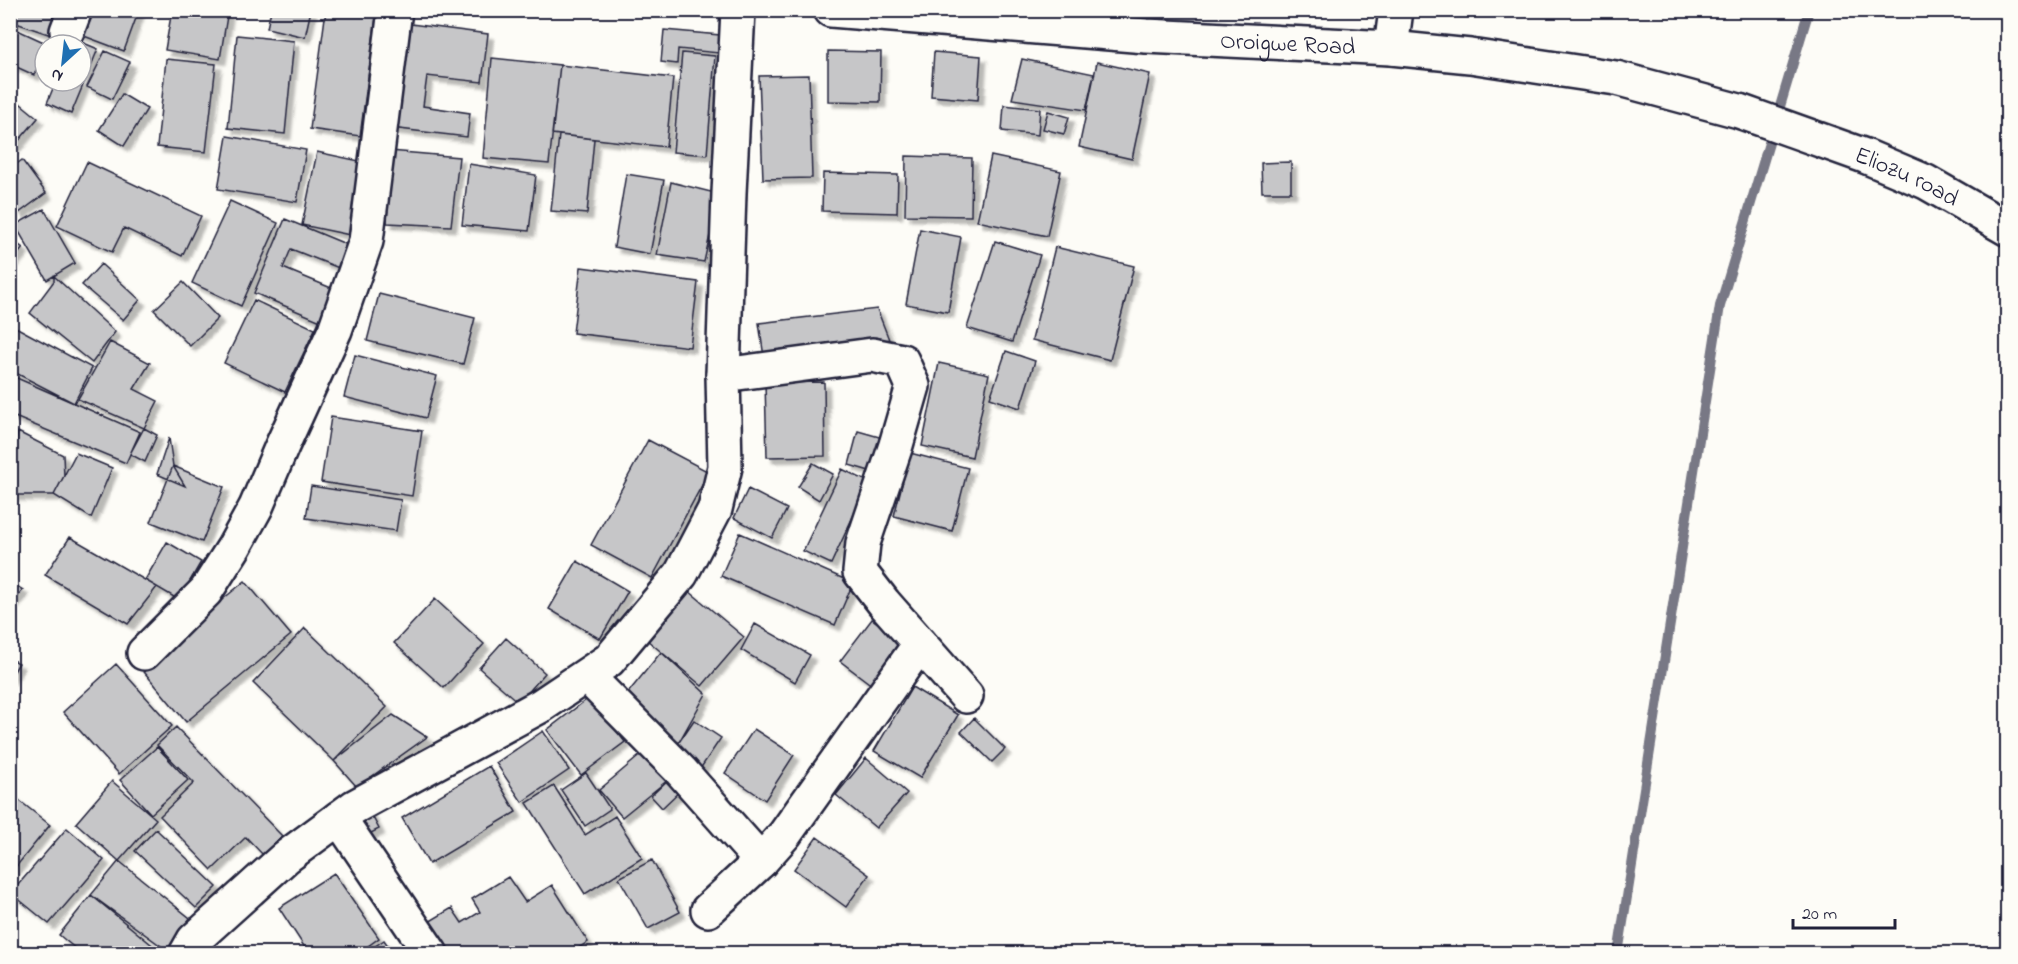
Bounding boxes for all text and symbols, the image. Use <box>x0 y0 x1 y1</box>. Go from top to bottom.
street label: Oroigwe Road <box>1219 25 1357 66</box>
north arrow <box>33 33 93 93</box>
text: N <box>47 61 67 88</box>
street label: Eliozu road <box>1849 139 1965 217</box>
scale bar <box>1793 892 1895 930</box>
text: 20 m <box>1802 902 1837 928</box>

